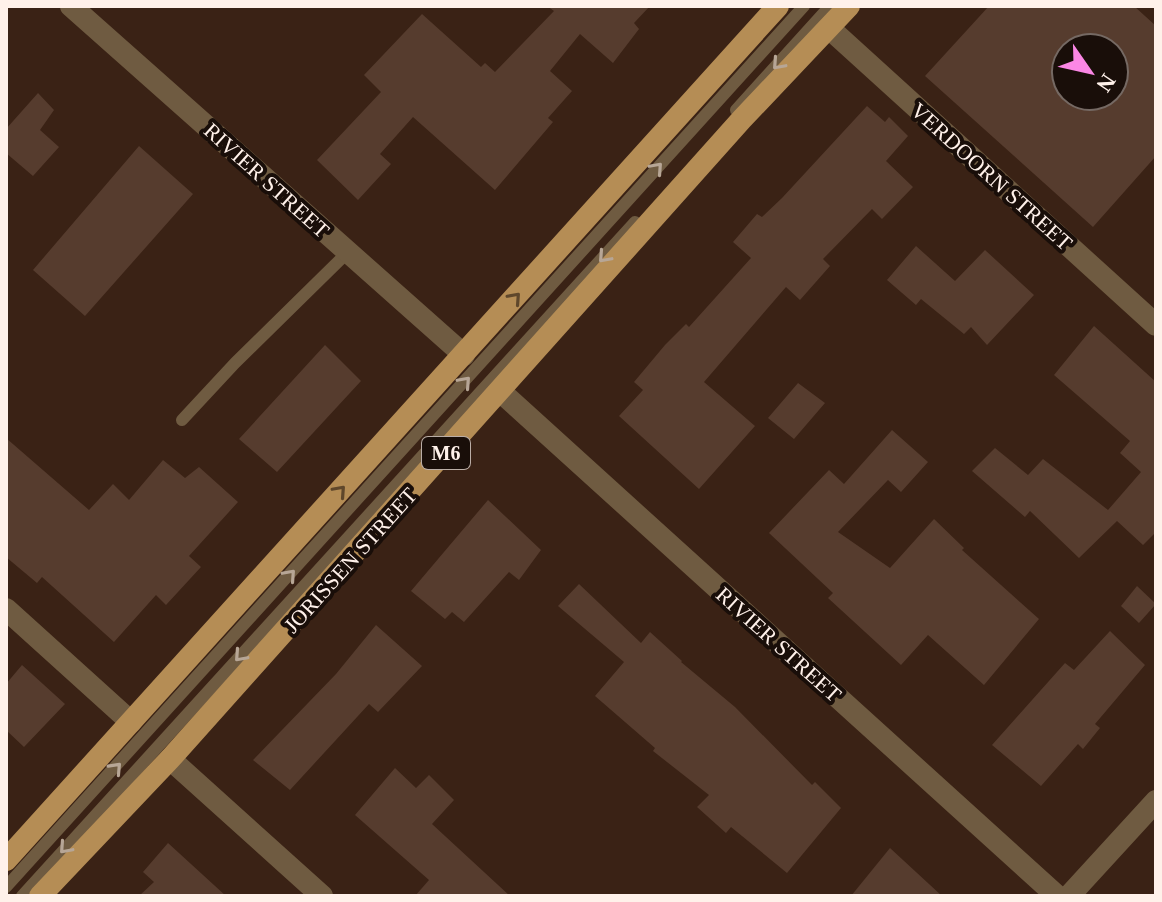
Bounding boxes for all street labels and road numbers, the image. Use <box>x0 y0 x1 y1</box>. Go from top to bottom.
street label: VERDOORN STREET <box>906 97 1078 256</box>
street label: RIVIER STREET <box>199 118 335 243</box>
road number: M6 <box>422 437 470 469</box>
street label: JORISSEN STREET <box>279 482 422 638</box>
street label: RIVIER STREET <box>711 582 847 707</box>

